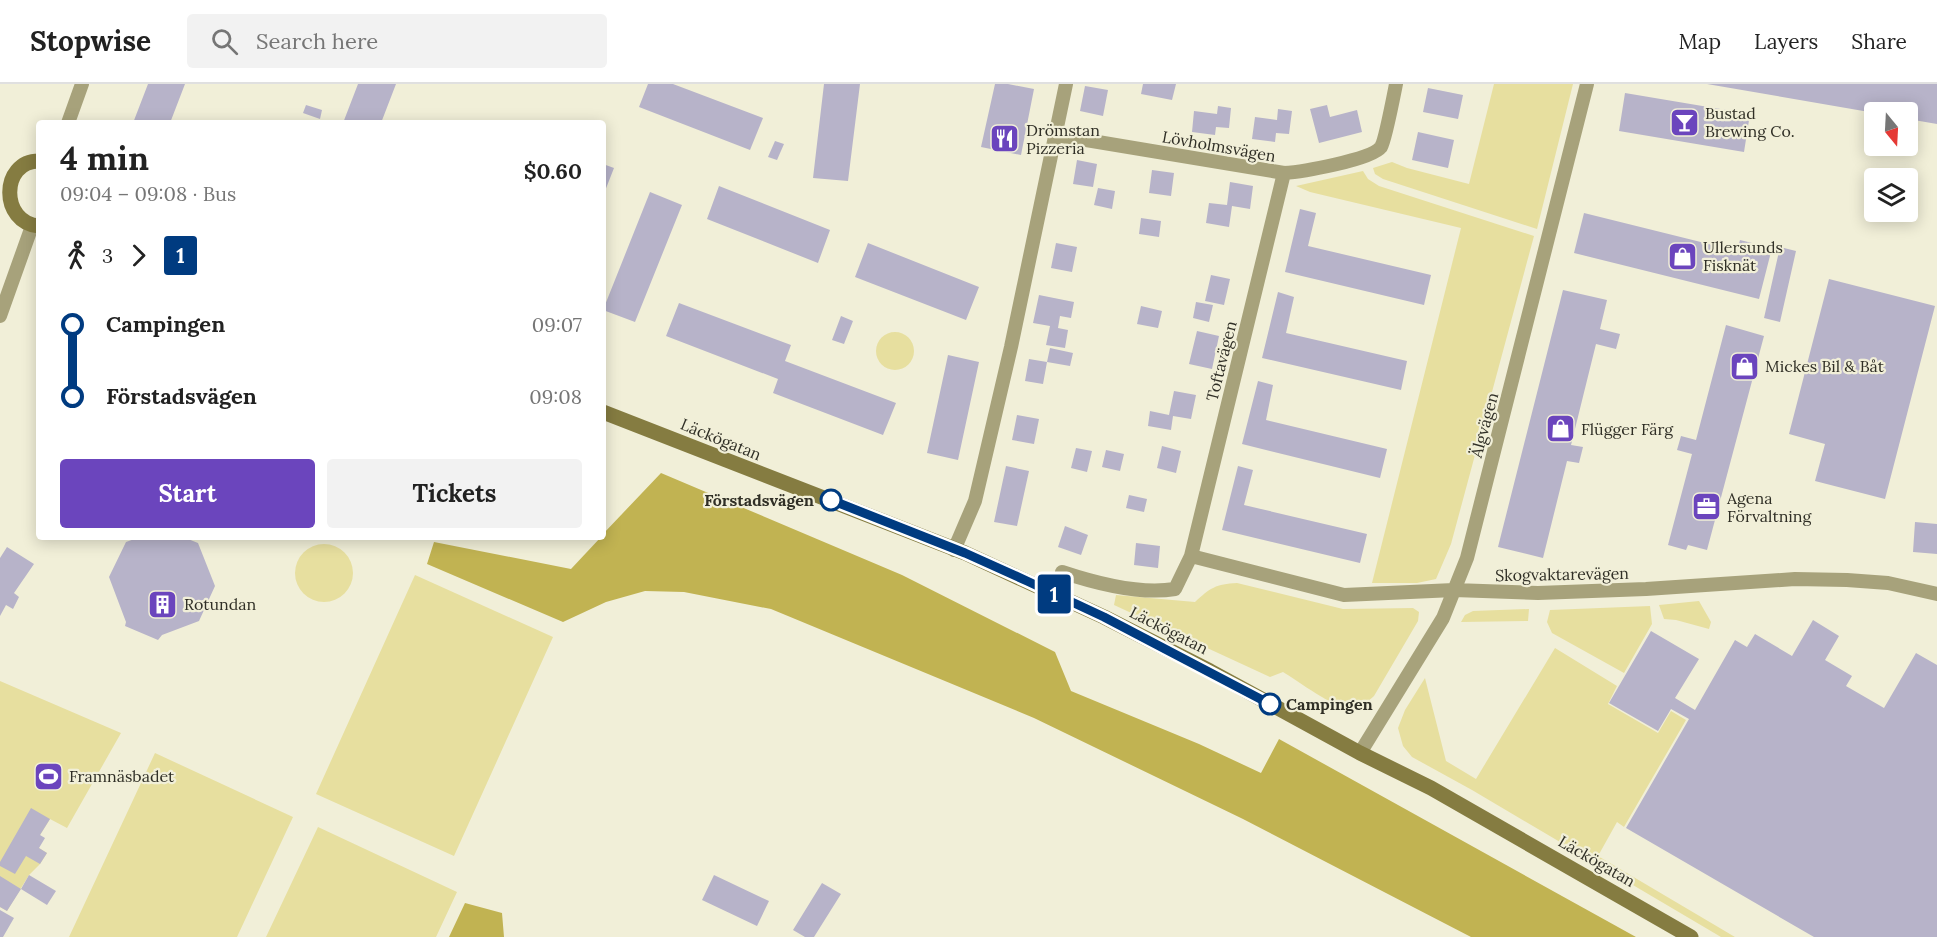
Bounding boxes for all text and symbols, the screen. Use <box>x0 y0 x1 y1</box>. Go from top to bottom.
search box <box>187 14 607 68</box>
text: Stopwise <box>30 23 151 59</box>
icon: search <box>208 25 241 58</box>
text: Search here <box>256 27 378 55</box>
text: Map <box>1678 28 1721 55</box>
text: Layers <box>1754 28 1818 55</box>
text: Share <box>1851 28 1907 55</box>
north arrow <box>1864 102 1918 156</box>
map controls <box>1864 102 1918 222</box>
place label: Bustad Brewing Co. <box>1705 103 1795 141</box>
bar icon: Bustad Brewing Co. <box>1668 106 1700 138</box>
place label: Drömstan Pizzeria <box>1026 120 1100 158</box>
restaurant icon: Drömstan Pizzeria <box>989 123 1021 155</box>
street label: Lövholmsvägen <box>1161 126 1278 166</box>
text: 4 min <box>60 137 149 179</box>
text: $0.60 <box>524 157 582 185</box>
button: layers <box>1864 168 1918 222</box>
text: 09:04 – 09:08 · Bus <box>60 181 236 206</box>
place label: Ullersunds Fisknät <box>1703 237 1783 275</box>
icon: walk <box>60 239 93 272</box>
icon: forward <box>122 239 155 272</box>
shop icon: Ullersunds Fisknät <box>1666 240 1698 272</box>
text: 1 <box>176 242 185 269</box>
text: 3 <box>102 243 113 268</box>
text: Campingen <box>106 310 225 338</box>
text: 09:07 <box>532 312 582 337</box>
street label: Toftavägen <box>1201 319 1241 403</box>
shop icon: Mickes Bil & Båt <box>1728 350 1760 382</box>
place label: Mickes Bil & Båt <box>1765 356 1885 376</box>
text: Förstadsvägen <box>106 382 257 410</box>
text: 09:08 <box>529 384 582 409</box>
street label: Älgvägen <box>1465 390 1502 461</box>
shop icon: Flügger Färg <box>1544 413 1576 445</box>
street label: Läckögatan <box>678 414 765 464</box>
place label: Flügger Färg <box>1581 419 1674 439</box>
button: Start <box>60 459 315 528</box>
button: Tickets <box>327 459 582 528</box>
place label: Agena Förvaltning <box>1726 488 1813 526</box>
marker: Förstadsvägen <box>820 489 842 511</box>
place label: Förstadsvägen <box>704 490 814 510</box>
office icon: Agena Förvaltning <box>1690 491 1722 523</box>
street label: Skogvaktarevägen <box>1495 563 1629 585</box>
line badge: 1 <box>1034 574 1074 614</box>
text: 1 <box>1050 581 1058 608</box>
building icon: Rotundan <box>147 588 179 620</box>
place label: Rotundan <box>184 594 257 614</box>
street label: Läckögatan <box>1126 602 1212 658</box>
marker: Campingen <box>1259 693 1281 715</box>
place label: Campingen <box>1286 694 1373 714</box>
sports icon: Framnäsbadet <box>32 760 64 792</box>
place label: Framnäsbadet <box>69 766 175 786</box>
street label: Läckögatan <box>1555 831 1639 891</box>

